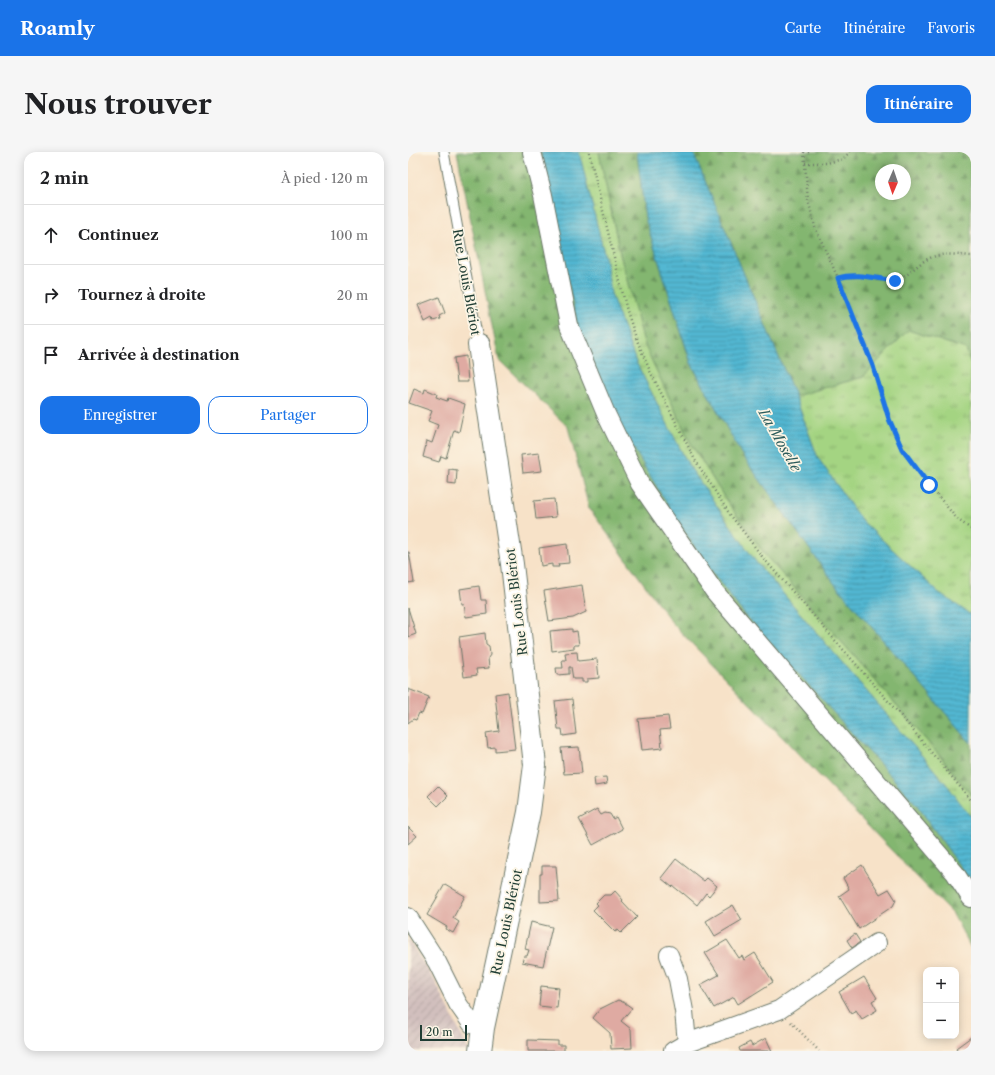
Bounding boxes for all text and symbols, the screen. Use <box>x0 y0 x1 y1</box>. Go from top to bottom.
text: Roamly <box>20 17 95 40</box>
text: Carte <box>785 19 821 37</box>
text: Itinéraire <box>843 19 905 37</box>
text: Favoris <box>927 19 975 37</box>
button: Itinéraire <box>866 85 971 123</box>
text: Nous trouver <box>24 87 212 121</box>
north arrow <box>875 164 911 200</box>
text: 2 min <box>40 168 89 188</box>
text: À pied · 120 m <box>281 170 368 186</box>
icon: ahead <box>40 224 62 246</box>
text: Continuez <box>78 225 159 244</box>
text: 100 m <box>330 227 368 243</box>
street label: Rue Louis Blériot <box>450 227 484 337</box>
route end <box>886 272 904 290</box>
icon: right <box>40 284 62 306</box>
text: Tournez à droite <box>78 285 206 304</box>
text: 20 m <box>337 287 368 303</box>
icon: arrive <box>40 344 62 366</box>
text: Arrivée à destination <box>78 345 240 364</box>
button: Enregistrer <box>40 396 200 434</box>
button: Partager <box>208 396 368 434</box>
water label: La Moselle <box>754 404 806 476</box>
route start <box>920 476 938 494</box>
street label: Rue Louis Blériot <box>501 547 531 657</box>
street label: Rue Louis Blériot <box>487 867 525 976</box>
map controls <box>923 967 959 1039</box>
button: + <box>923 967 959 1003</box>
button: − <box>923 1003 959 1039</box>
scale bar <box>420 1023 467 1042</box>
text: 20 m <box>426 1025 452 1039</box>

